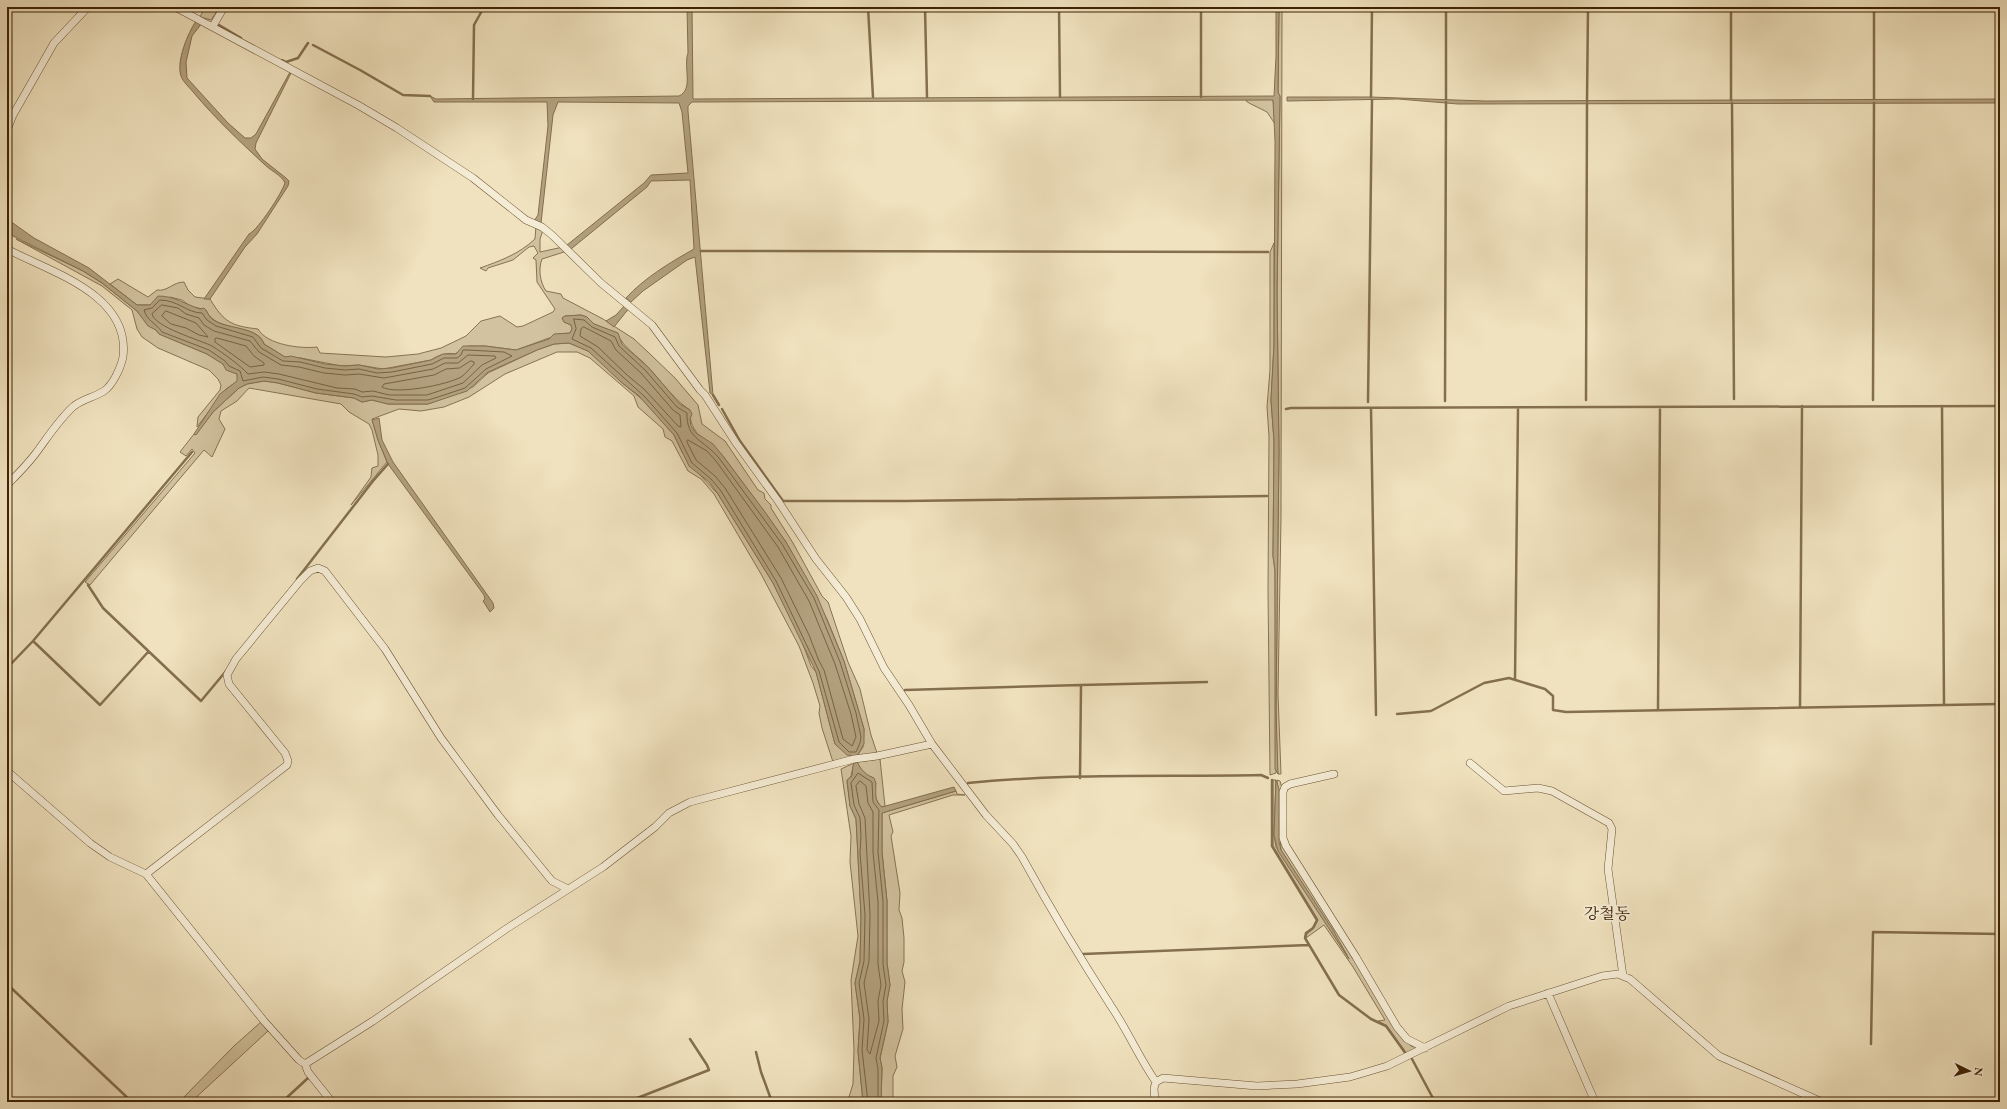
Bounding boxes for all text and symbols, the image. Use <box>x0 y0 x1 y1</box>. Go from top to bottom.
district label: 강철동 <box>1584 903 1631 924</box>
north arrow <box>1949 1051 1989 1091</box>
text: N <box>1972 1067 1986 1077</box>

